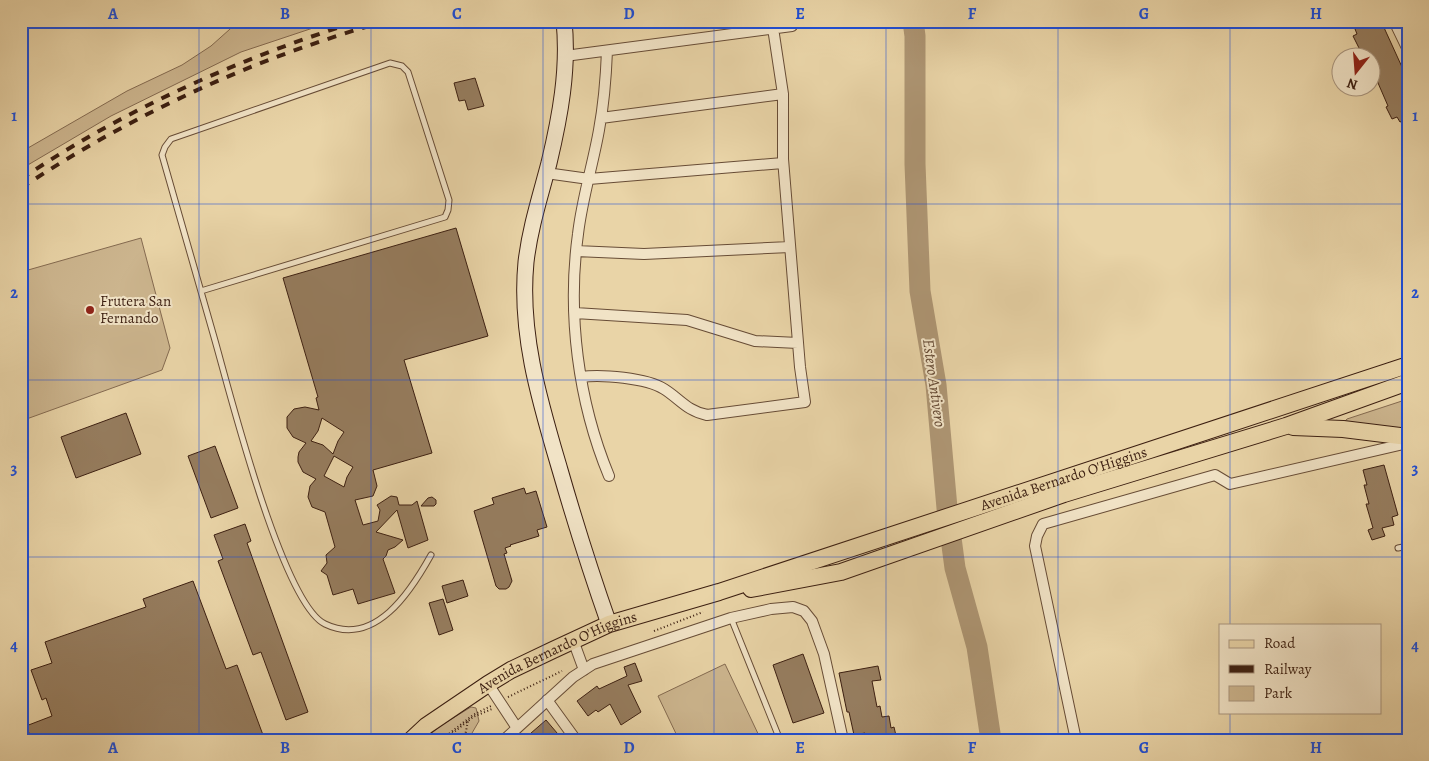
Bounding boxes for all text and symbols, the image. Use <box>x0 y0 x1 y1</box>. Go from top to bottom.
text: A <box>107 3 119 25</box>
text: B <box>280 3 290 25</box>
text: C <box>452 3 462 25</box>
text: D <box>623 3 635 25</box>
text: E <box>795 3 805 25</box>
text: F <box>968 3 977 25</box>
text: G <box>1139 3 1149 25</box>
text: H <box>1310 3 1322 25</box>
north arrow <box>1332 48 1382 98</box>
text: N <box>1345 73 1360 95</box>
text: 1 <box>11 105 17 127</box>
text: 1 <box>1412 105 1418 127</box>
text: 2 <box>10 282 18 304</box>
text: 2 <box>1411 282 1419 304</box>
place label: Frutera San Fernando <box>100 291 171 328</box>
marker: Frutera San Fernando <box>84 304 96 316</box>
water label: Estero Antivero <box>917 338 951 428</box>
street label: Avenida Bernardo O'Higgins <box>977 442 1150 516</box>
text: 3 <box>11 458 18 480</box>
text: 3 <box>1412 458 1419 480</box>
street label: Avenida Bernardo O'Higgins <box>473 606 639 699</box>
legend <box>1219 624 1382 714</box>
text: Road <box>1264 633 1296 653</box>
text: 4 <box>10 635 18 657</box>
text: 4 <box>1411 635 1419 657</box>
text: Railway <box>1264 659 1312 679</box>
text: Park <box>1264 683 1293 703</box>
text: A <box>107 737 119 759</box>
text: B <box>280 737 290 759</box>
text: C <box>452 737 462 759</box>
text: D <box>623 737 635 759</box>
text: E <box>795 737 805 759</box>
text: F <box>968 737 977 759</box>
text: G <box>1139 737 1149 759</box>
text: H <box>1310 737 1322 759</box>

